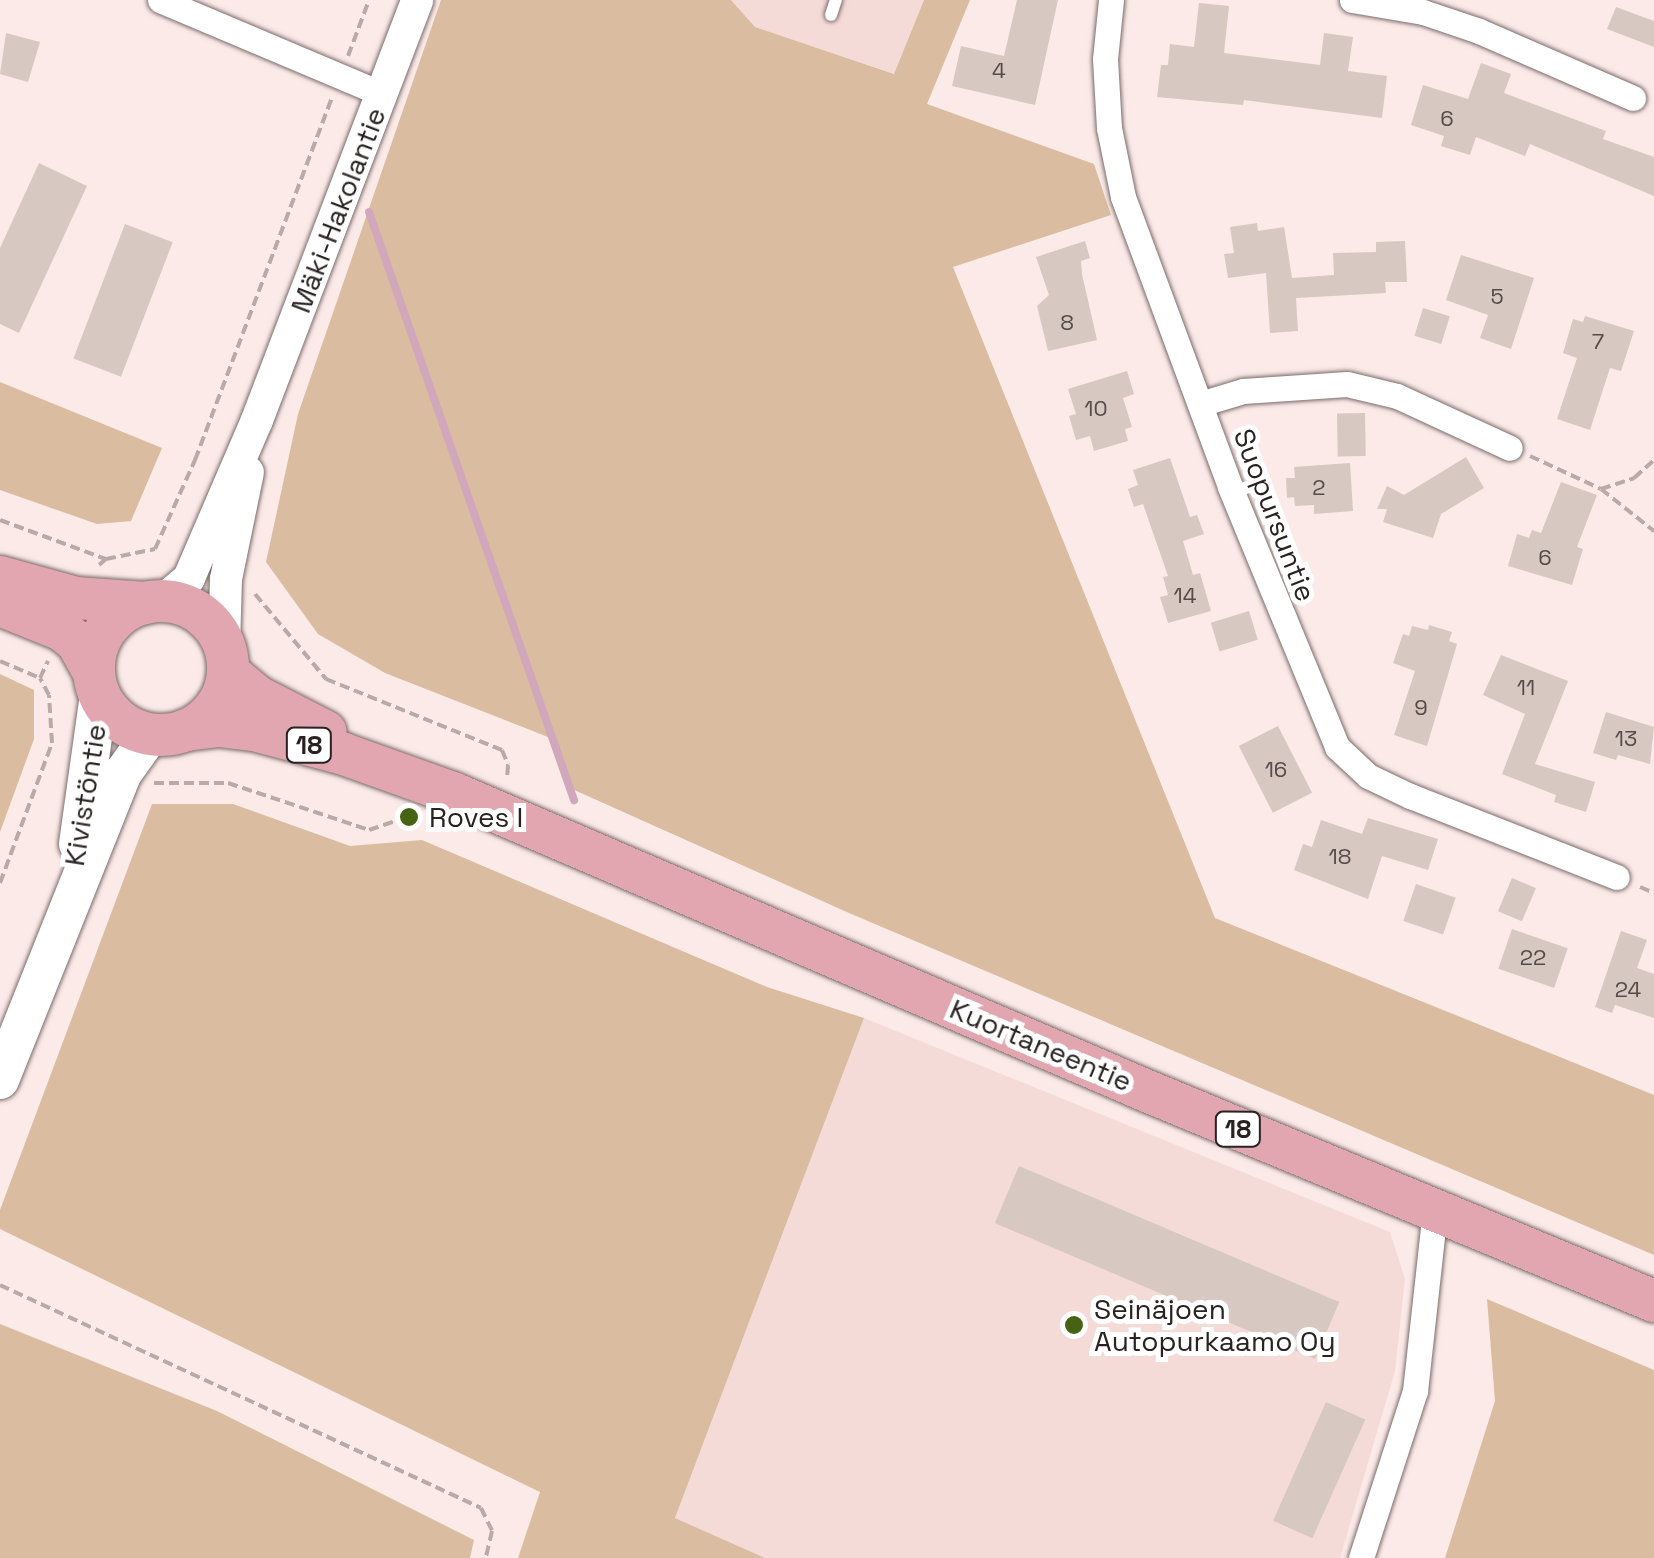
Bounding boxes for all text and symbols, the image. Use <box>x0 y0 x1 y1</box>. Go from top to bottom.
house number: 4 <box>992 58 1006 84</box>
street label: Mäki-Hakolantie <box>283 103 393 317</box>
house number: 6 <box>1440 106 1454 132</box>
house number: 5 <box>1490 284 1504 310</box>
house number: 8 <box>1060 310 1074 336</box>
house number: 7 <box>1592 329 1604 355</box>
house number: 10 <box>1084 396 1108 422</box>
street label: Suopursuntie <box>1227 424 1323 606</box>
house number: 2 <box>1312 475 1326 501</box>
house number: 6 <box>1538 545 1552 571</box>
house number: 14 <box>1174 583 1196 609</box>
house number: 11 <box>1517 675 1535 701</box>
house number: 9 <box>1414 695 1428 721</box>
street label: Kivistöntie <box>57 722 113 868</box>
road number: 18 <box>284 725 334 765</box>
house number: 13 <box>1615 726 1637 752</box>
house number: 16 <box>1265 757 1287 783</box>
place label: Roves I <box>429 800 523 834</box>
marker: Roves I <box>398 806 420 828</box>
house number: 18 <box>1329 844 1351 870</box>
house number: 22 <box>1520 945 1546 971</box>
house number: 24 <box>1615 977 1641 1003</box>
street label: Kuortaneentie <box>945 992 1137 1098</box>
road number: 18 <box>1213 1109 1263 1149</box>
place label: Seinäjoen Autopurkaamo Oy <box>1094 1292 1336 1358</box>
marker: Seinäjoen Autopurkaamo Oy <box>1063 1314 1085 1336</box>

